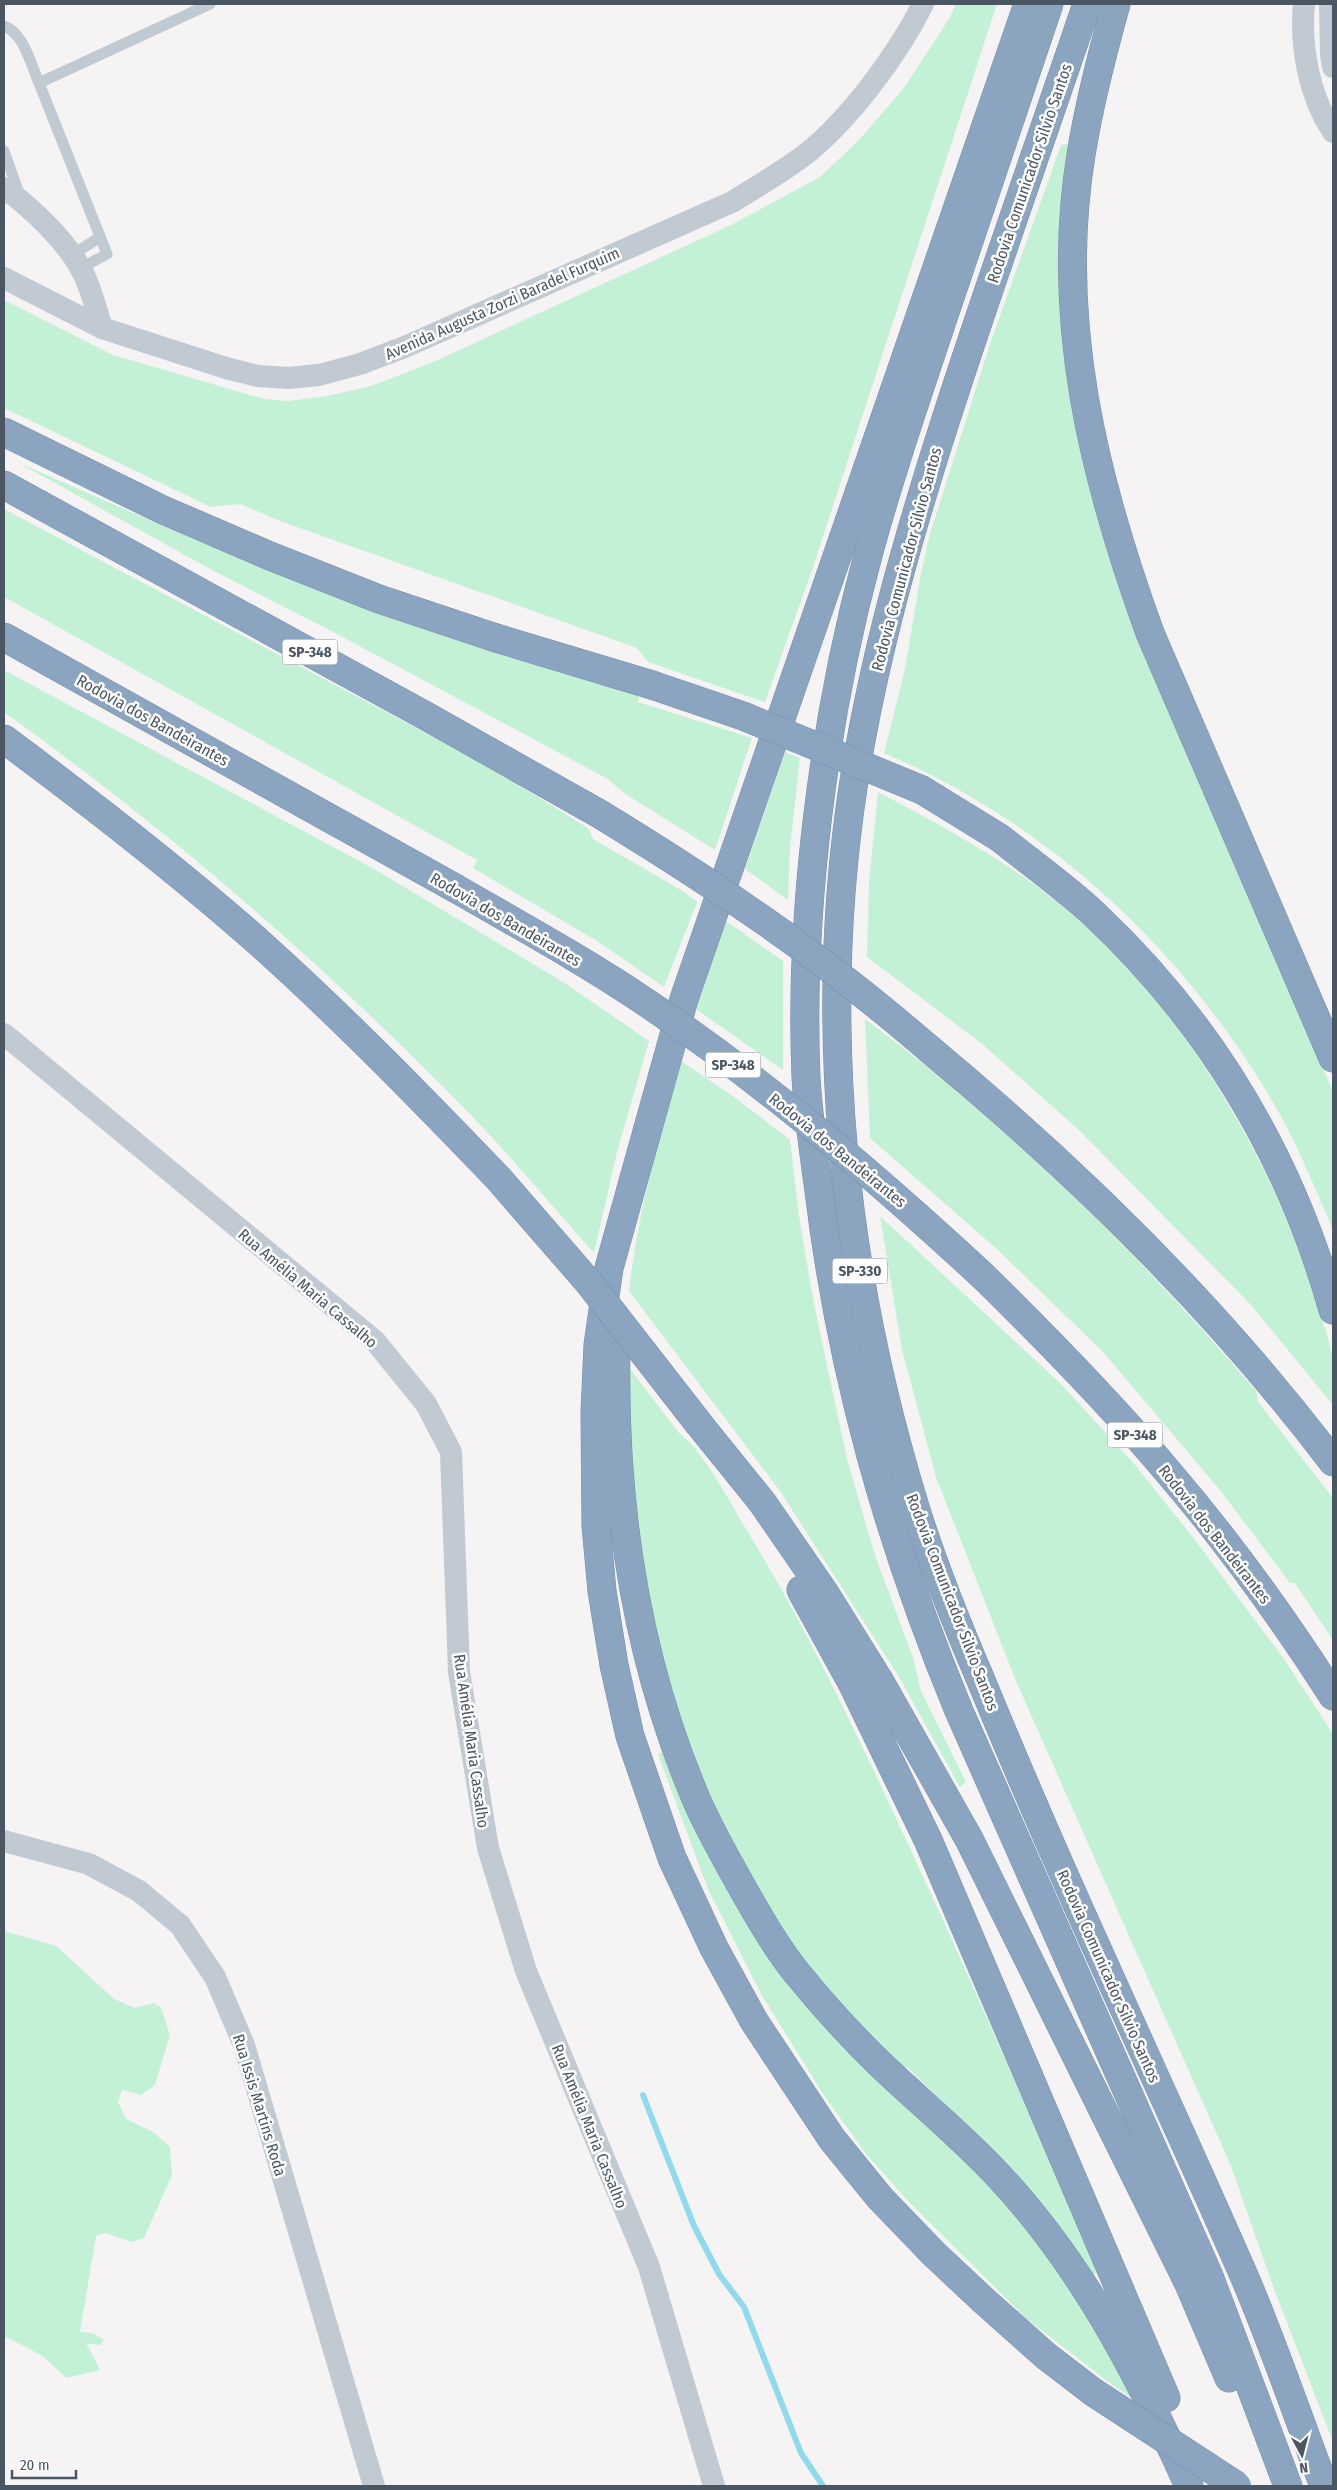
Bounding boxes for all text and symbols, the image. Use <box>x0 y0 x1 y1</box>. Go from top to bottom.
street label: Rodovia Comunicador Silvio Santos <box>983 61 1076 285</box>
street label: Avenida Augusta Zorzi Baradel Furquim <box>382 243 622 364</box>
street label: Rodovia Comunicador Silvio Santos <box>867 445 946 673</box>
road number: SP-348 <box>282 640 338 664</box>
street label: Rodovia dos Bandeirantes <box>73 671 232 770</box>
street label: Rodovia dos Bandeirantes <box>427 869 585 970</box>
road number: SP-348 <box>706 1052 760 1078</box>
street label: Rodovia dos Bandeirantes <box>765 1089 910 1212</box>
street label: Rua Amélia Maria Cassalho <box>234 1225 381 1352</box>
road number: SP-330 <box>832 1258 888 1284</box>
road number: SP-348 <box>1108 1422 1162 1448</box>
street label: Rodovia dos Bandeirantes <box>1155 1461 1275 1608</box>
street label: Rodovia Comunicador Silvio Santos <box>902 1491 1003 1713</box>
street label: Rua Amélia Maria Cassalho <box>450 1653 493 1829</box>
street label: Rodovia Comunicador Silvio Santos <box>1053 1867 1164 2086</box>
street label: Rua Issis Martins Roda <box>229 2032 290 2179</box>
street label: Rua Amélia Maria Cassalho <box>548 2041 631 2211</box>
north arrow <box>1277 2430 1327 2480</box>
scale bar <box>12 2448 76 2480</box>
text: 20 m <box>20 2456 50 2474</box>
text: N <box>1298 2458 1309 2476</box>

